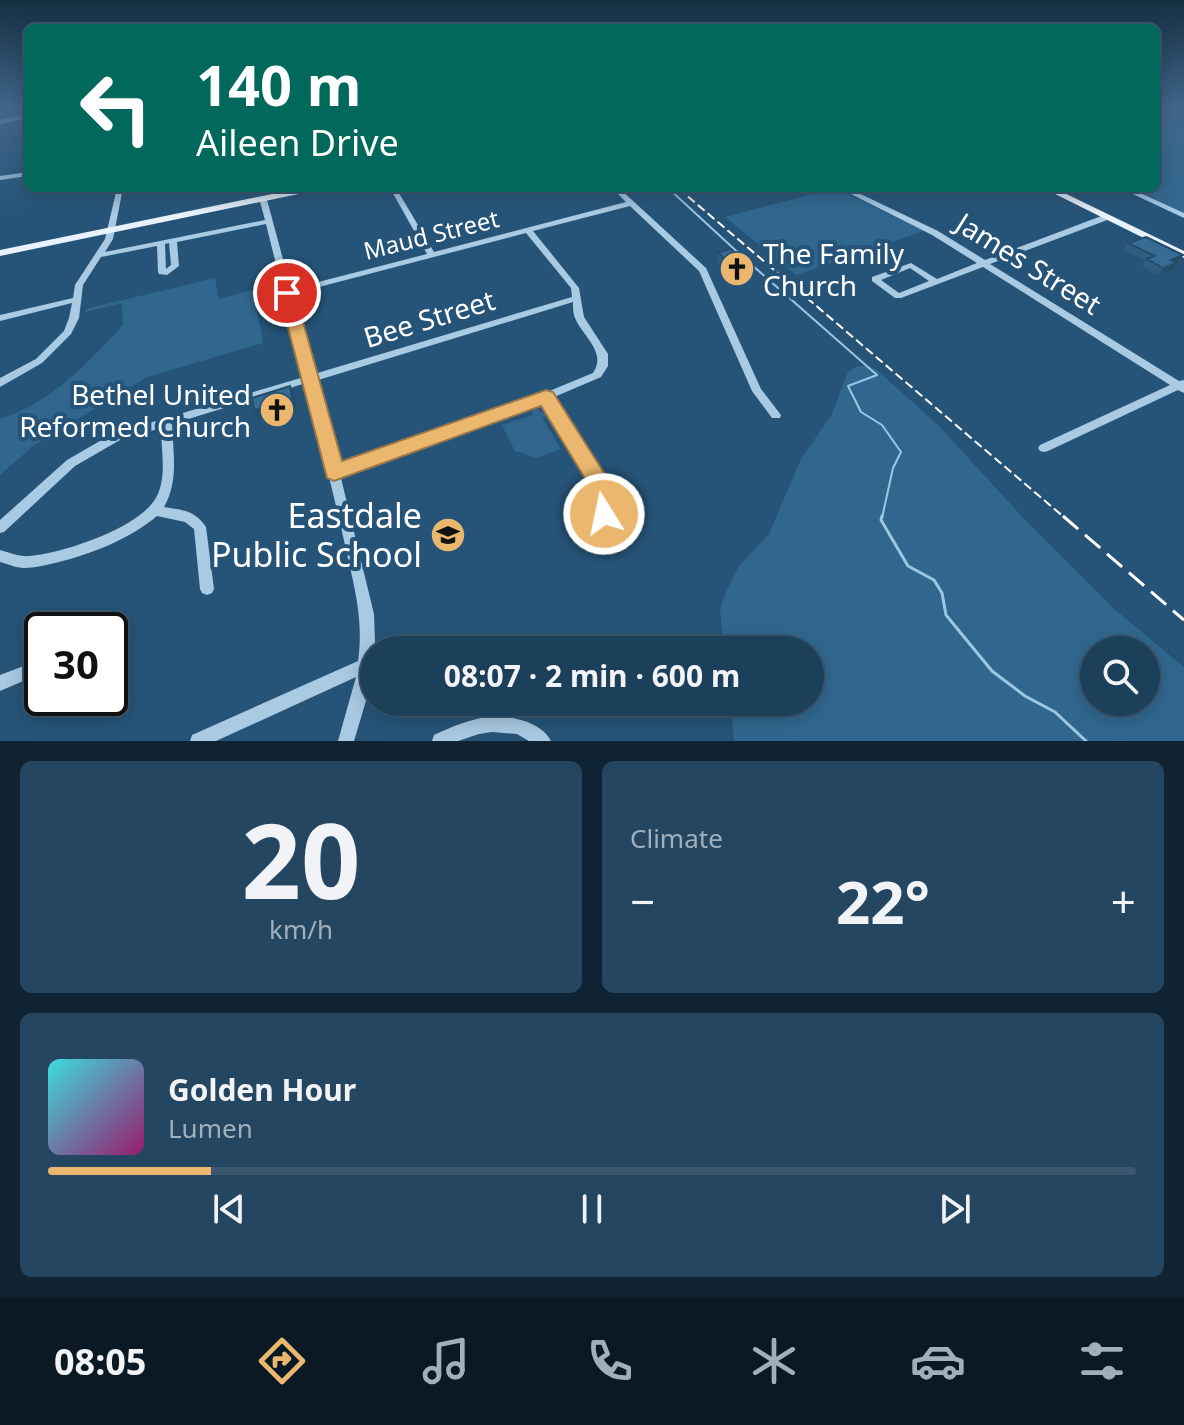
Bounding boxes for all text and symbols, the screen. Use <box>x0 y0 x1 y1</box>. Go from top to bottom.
text: 140 m <box>196 46 361 122</box>
icon: left <box>64 56 168 160</box>
text: Aileen Drive <box>196 118 399 167</box>
street label: Maud Street <box>360 201 502 267</box>
street label: James Street <box>947 202 1109 323</box>
place label: The Family Church <box>763 234 905 304</box>
church icon: The Family Church <box>718 250 756 288</box>
pin <box>253 259 321 327</box>
icon: arrive <box>265 271 309 315</box>
street label: Bee Street <box>359 280 499 356</box>
place label: Bethel United Reformed Church <box>19 375 251 445</box>
church icon: Bethel United Reformed Church <box>258 391 296 429</box>
position arrow <box>562 472 646 556</box>
place label: Eastdale Public School <box>211 492 422 577</box>
school or university icon: Eastdale Public School <box>429 516 467 554</box>
speed limit sign: 30 <box>24 612 128 716</box>
map controls <box>1080 636 1160 716</box>
button: search <box>1080 636 1160 716</box>
text: 08:07 · 2 min · 600 m <box>444 655 740 696</box>
text: 20 <box>242 788 360 929</box>
text: Climate <box>630 820 723 856</box>
text: 22° <box>836 860 930 942</box>
text: − <box>630 871 655 931</box>
text: + <box>1111 871 1136 931</box>
text: km/h <box>269 911 333 947</box>
text: Golden Hour <box>168 1069 356 1110</box>
text: Lumen <box>168 1110 253 1146</box>
icon: previous <box>207 1187 251 1231</box>
icon: pause <box>570 1187 614 1231</box>
icon: next <box>933 1187 977 1231</box>
icon: directions <box>254 1333 310 1389</box>
icon: music <box>418 1333 474 1389</box>
icon: phone <box>582 1333 638 1389</box>
icon: climate <box>746 1333 802 1389</box>
icon: car <box>910 1333 966 1389</box>
icon: filters <box>1074 1333 1130 1389</box>
text: 08:05 <box>54 1337 146 1386</box>

